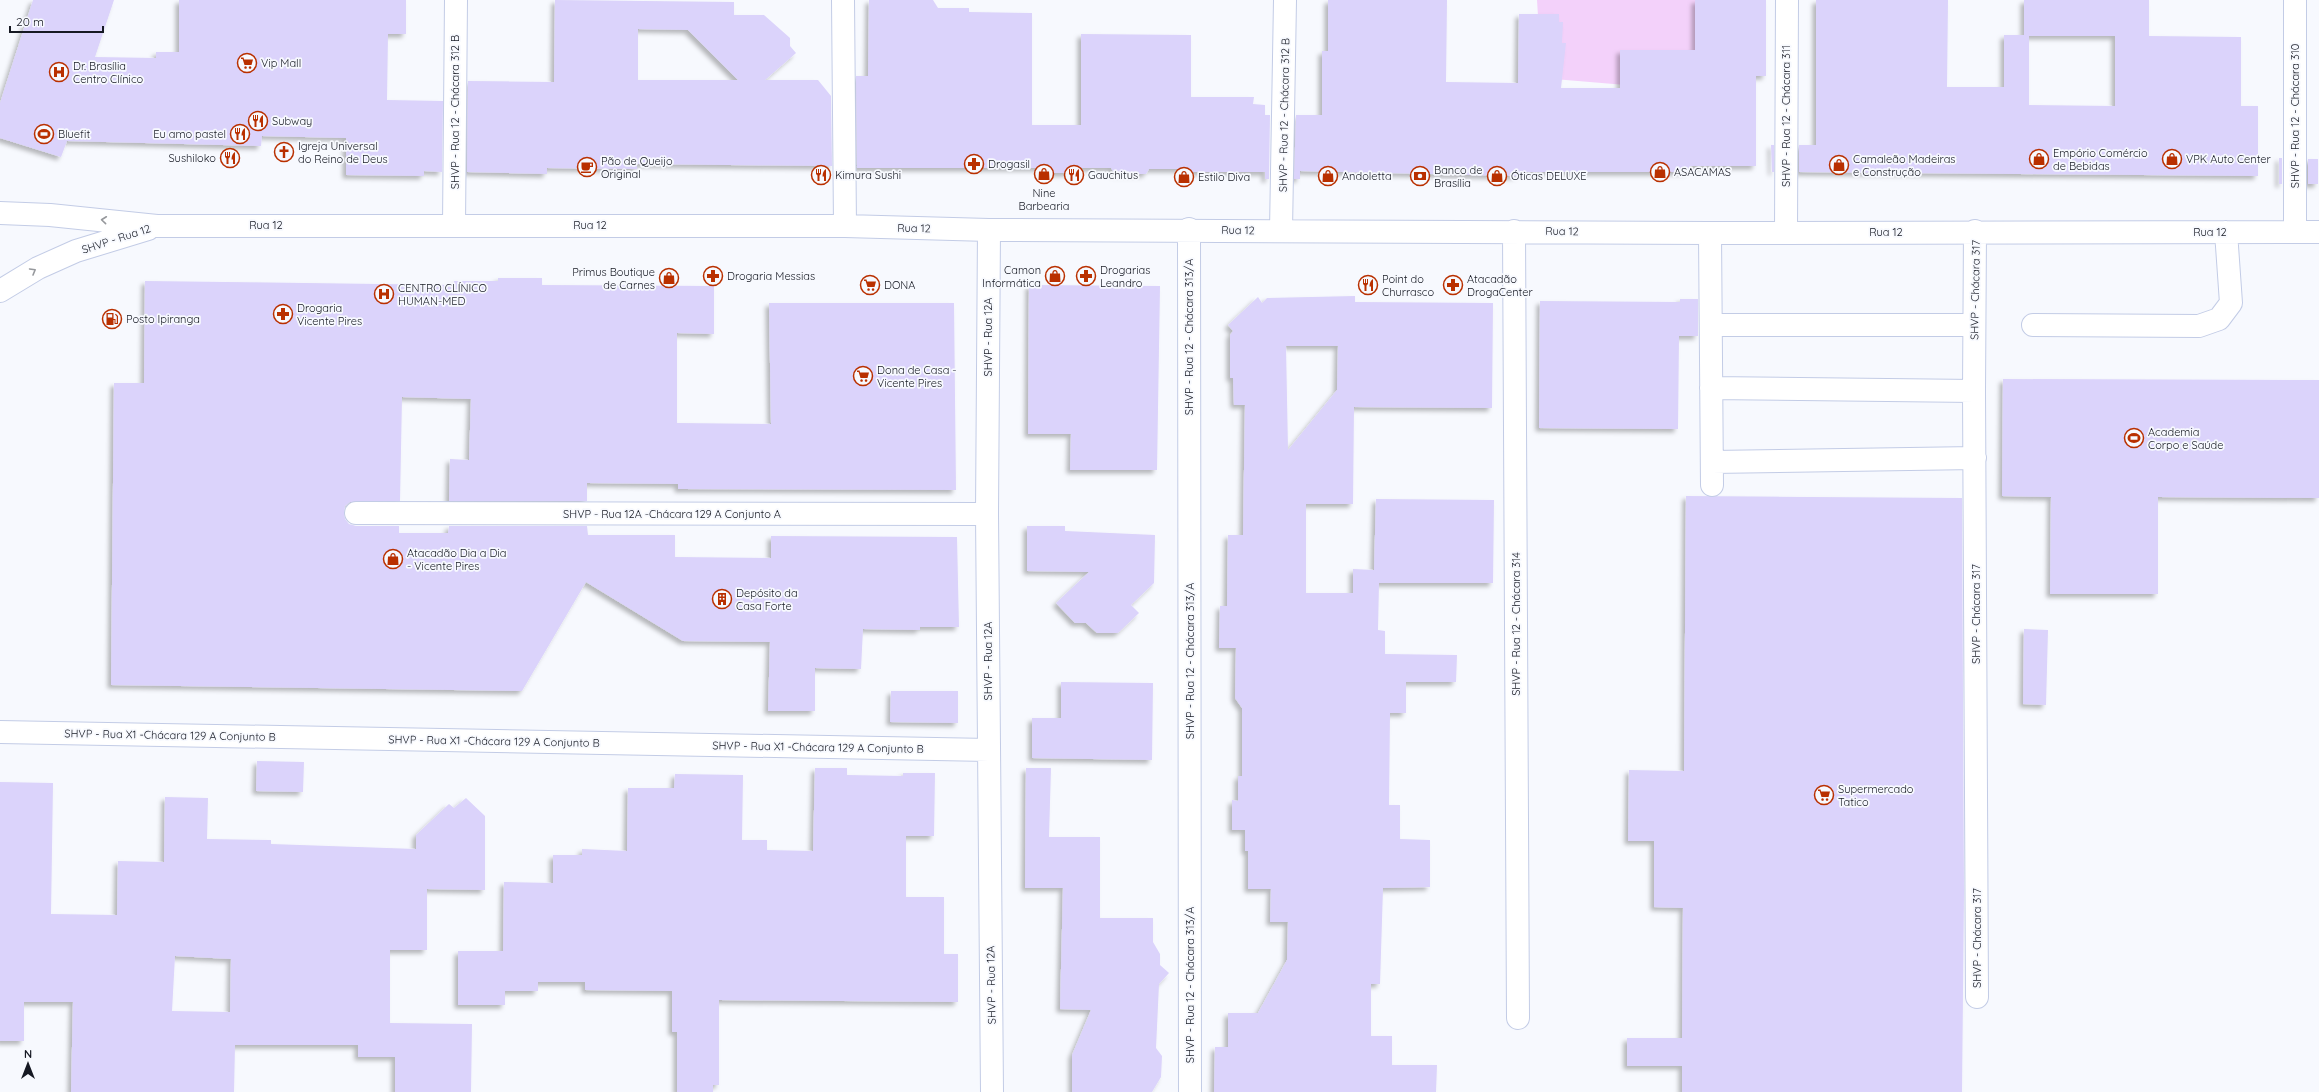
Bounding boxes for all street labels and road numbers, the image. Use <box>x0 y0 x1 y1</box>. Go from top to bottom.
street label: SHVP - Rua 12 - Chácara 312 B <box>448 35 462 189</box>
street label: SHVP - Rua 12 - Chácara 312 B <box>1276 38 1292 192</box>
street label: SHVP - Rua 12 - Chácara 310 <box>2288 44 2302 188</box>
street label: SHVP - Rua 12 - Chácara 311 <box>1779 45 1793 187</box>
street label: Rua 12 <box>249 218 283 232</box>
street label: Rua 12 <box>573 218 607 232</box>
street label: SHVP - Rua 12 <box>80 221 152 257</box>
street label: Rua 12 <box>897 221 931 235</box>
street label: Rua 12 <box>1221 223 1255 237</box>
street label: Rua 12 <box>1545 224 1579 238</box>
street label: Rua 12 <box>1869 225 1903 239</box>
street label: Rua 12 <box>2193 225 2227 239</box>
street label: SHVP - Chácara 317 <box>1967 240 1983 340</box>
street label: SHVP - Rua 12 - Chácara 313/A <box>1182 259 1196 415</box>
street label: SHVP - Rua 12A <box>981 298 995 376</box>
street label: SHVP - Rua 12A -Chácara 129 A Conjunto A <box>563 507 781 521</box>
street label: SHVP - Rua 12 - Chácara 314 <box>1509 552 1523 696</box>
street label: SHVP - Chácara 317 <box>1969 564 1983 664</box>
street label: SHVP - Rua 12 - Chácara 313/A <box>1183 583 1197 739</box>
street label: SHVP - Rua 12A <box>981 622 995 700</box>
street label: SHVP - Rua X1 -Chácara 129 A Conjunto B <box>64 726 276 744</box>
street label: SHVP - Rua X1 -Chácara 129 A Conjunto B <box>388 732 600 750</box>
street label: SHVP - Rua X1 -Chácara 129 A Conjunto B <box>712 738 924 756</box>
street label: SHVP - Chácara 317 <box>1970 888 1984 988</box>
street label: SHVP - Rua 12 - Chácara 313/A <box>1183 907 1197 1063</box>
street label: SHVP - Rua 12A <box>983 946 999 1024</box>

